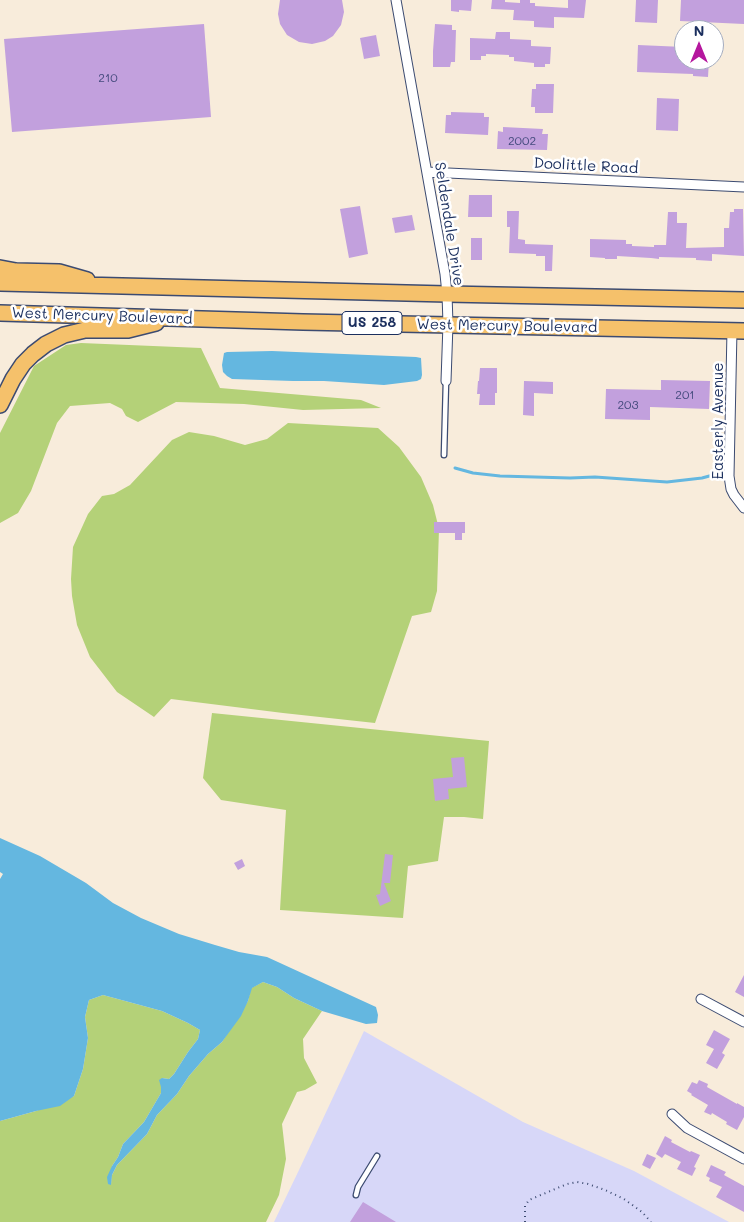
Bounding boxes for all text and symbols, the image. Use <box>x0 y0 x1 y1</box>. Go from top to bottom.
north arrow <box>674 20 724 70</box>
text: N <box>694 21 704 40</box>
house number: 210 <box>98 71 118 85</box>
house number: 2002 <box>508 134 536 148</box>
street label: Doolittle Road <box>533 154 639 178</box>
street label: Seldendale Drive <box>430 161 468 287</box>
street label: West Mercury Boulevard <box>11 304 193 328</box>
road number: US 258 <box>342 312 402 334</box>
street label: West Mercury Boulevard <box>416 315 598 337</box>
street label: Easterly Avenue <box>709 363 727 479</box>
house number: 201 <box>675 388 695 402</box>
house number: 203 <box>617 398 639 412</box>

